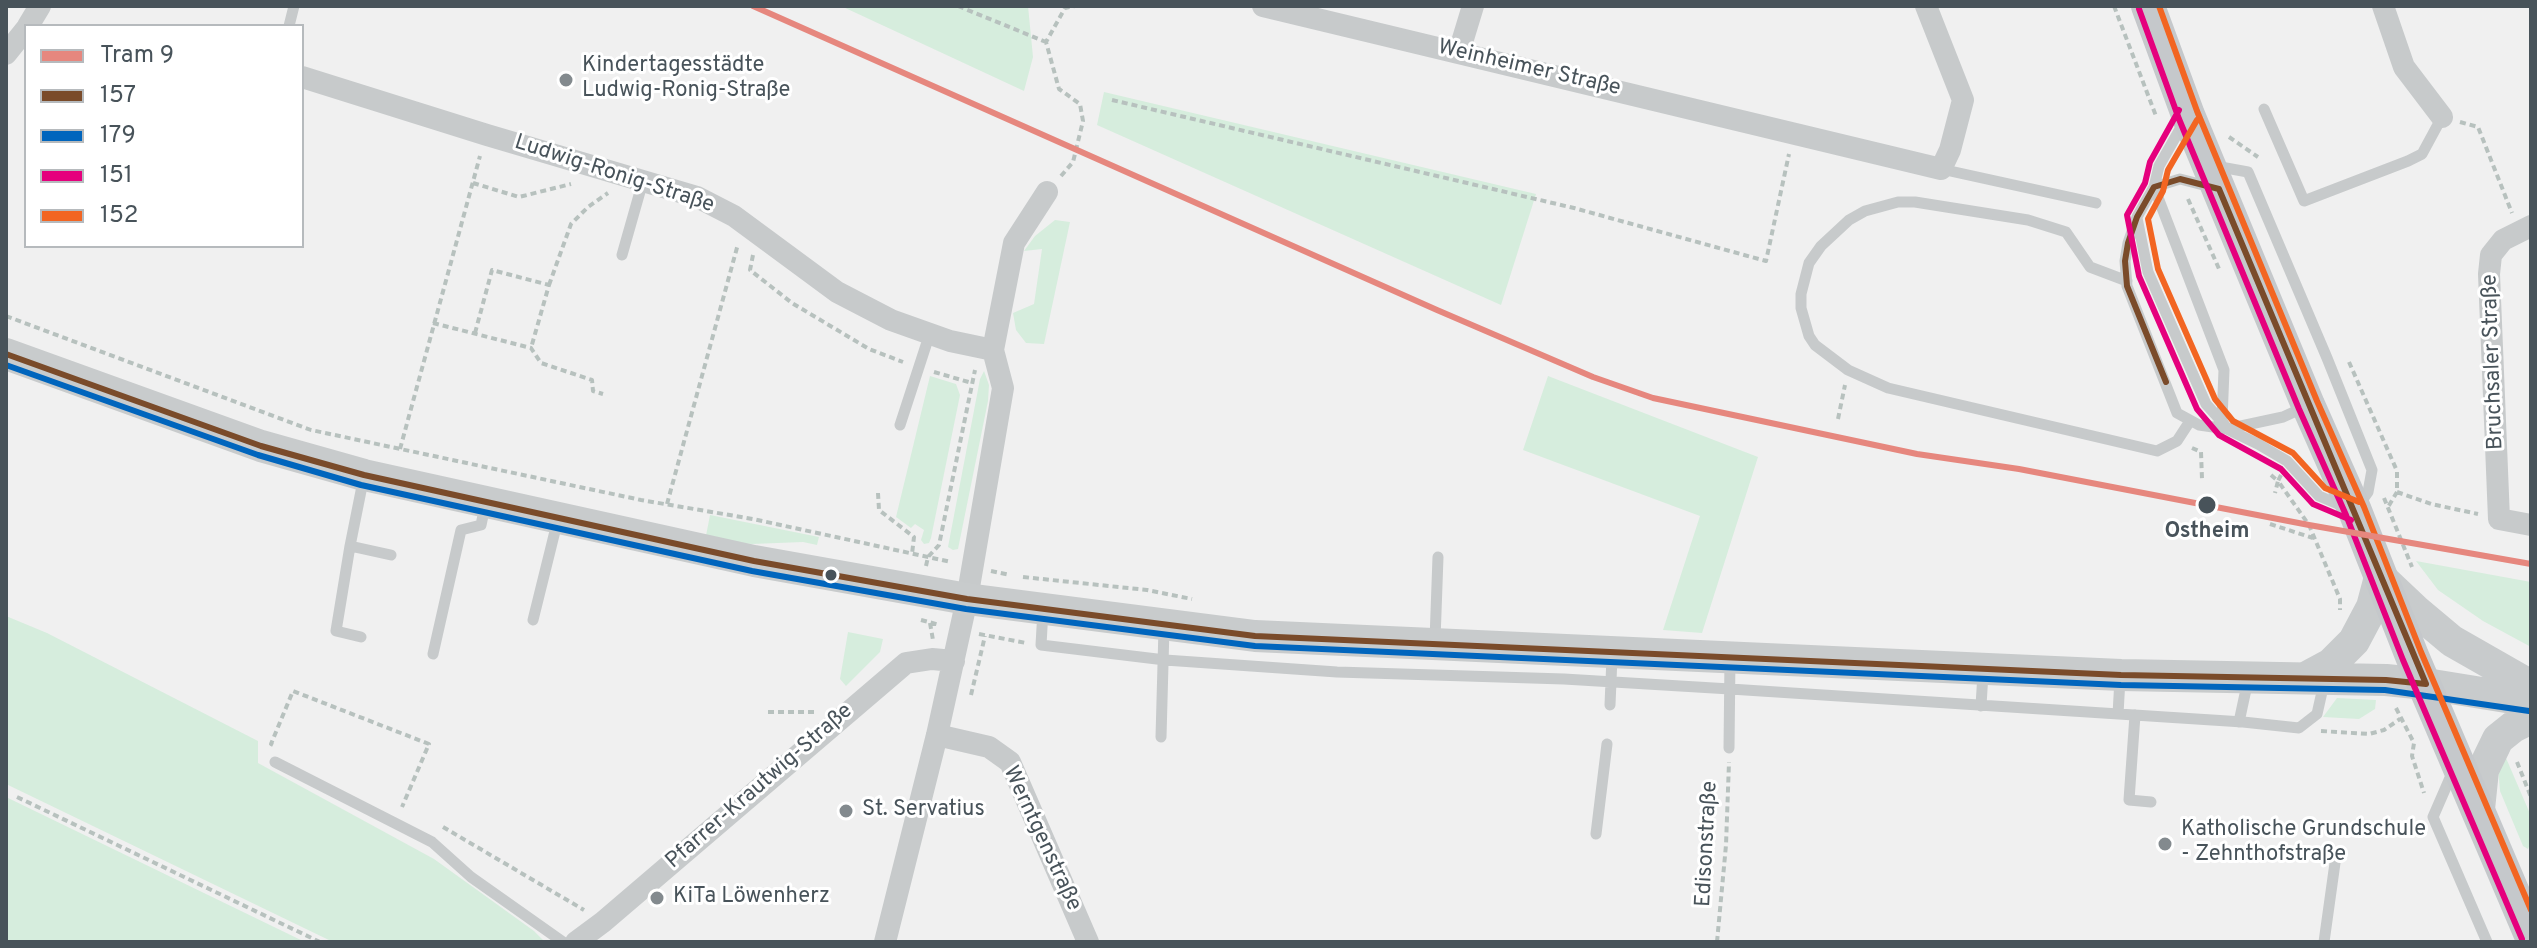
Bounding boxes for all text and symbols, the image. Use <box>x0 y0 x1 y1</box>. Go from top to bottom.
legend <box>24 24 304 248</box>
street label: Weinheimer Straße <box>1435 35 1623 103</box>
text: Tram 9 <box>100 41 174 71</box>
place label: Kindertagesstädte Ludwig-Ronig-Straße <box>582 54 790 106</box>
marker: Kindertagesstädte Ludwig-Ronig-Straße <box>557 71 575 89</box>
text: 157 <box>100 81 136 111</box>
text: 179 <box>100 121 136 151</box>
street label: Ludwig-Ronig-Straße <box>511 130 717 220</box>
text: 151 <box>100 161 133 191</box>
text: 152 <box>100 201 138 231</box>
street label: Bruchsaler Straße <box>2478 274 2510 450</box>
marker: Ostheim <box>2196 494 2218 516</box>
place label: Ostheim <box>2165 520 2249 546</box>
unlabelled marker <box>823 567 839 583</box>
street label: Pfarrer-Krautwig-Straße <box>661 699 859 875</box>
street label: Werntgenstraße <box>996 762 1086 916</box>
street label: Edisonstraße <box>1692 780 1724 908</box>
place label: St. Servatius <box>862 798 985 824</box>
marker: St. Servatius <box>837 802 855 820</box>
place label: Katholische Grundschule - Zehnthofstraße <box>2181 818 2426 870</box>
marker: Katholische Grundschule - Zehnthofstraße <box>2156 835 2174 853</box>
place label: KiTa Löwenherz <box>673 885 830 911</box>
marker: KiTa Löwenherz <box>648 889 666 907</box>

